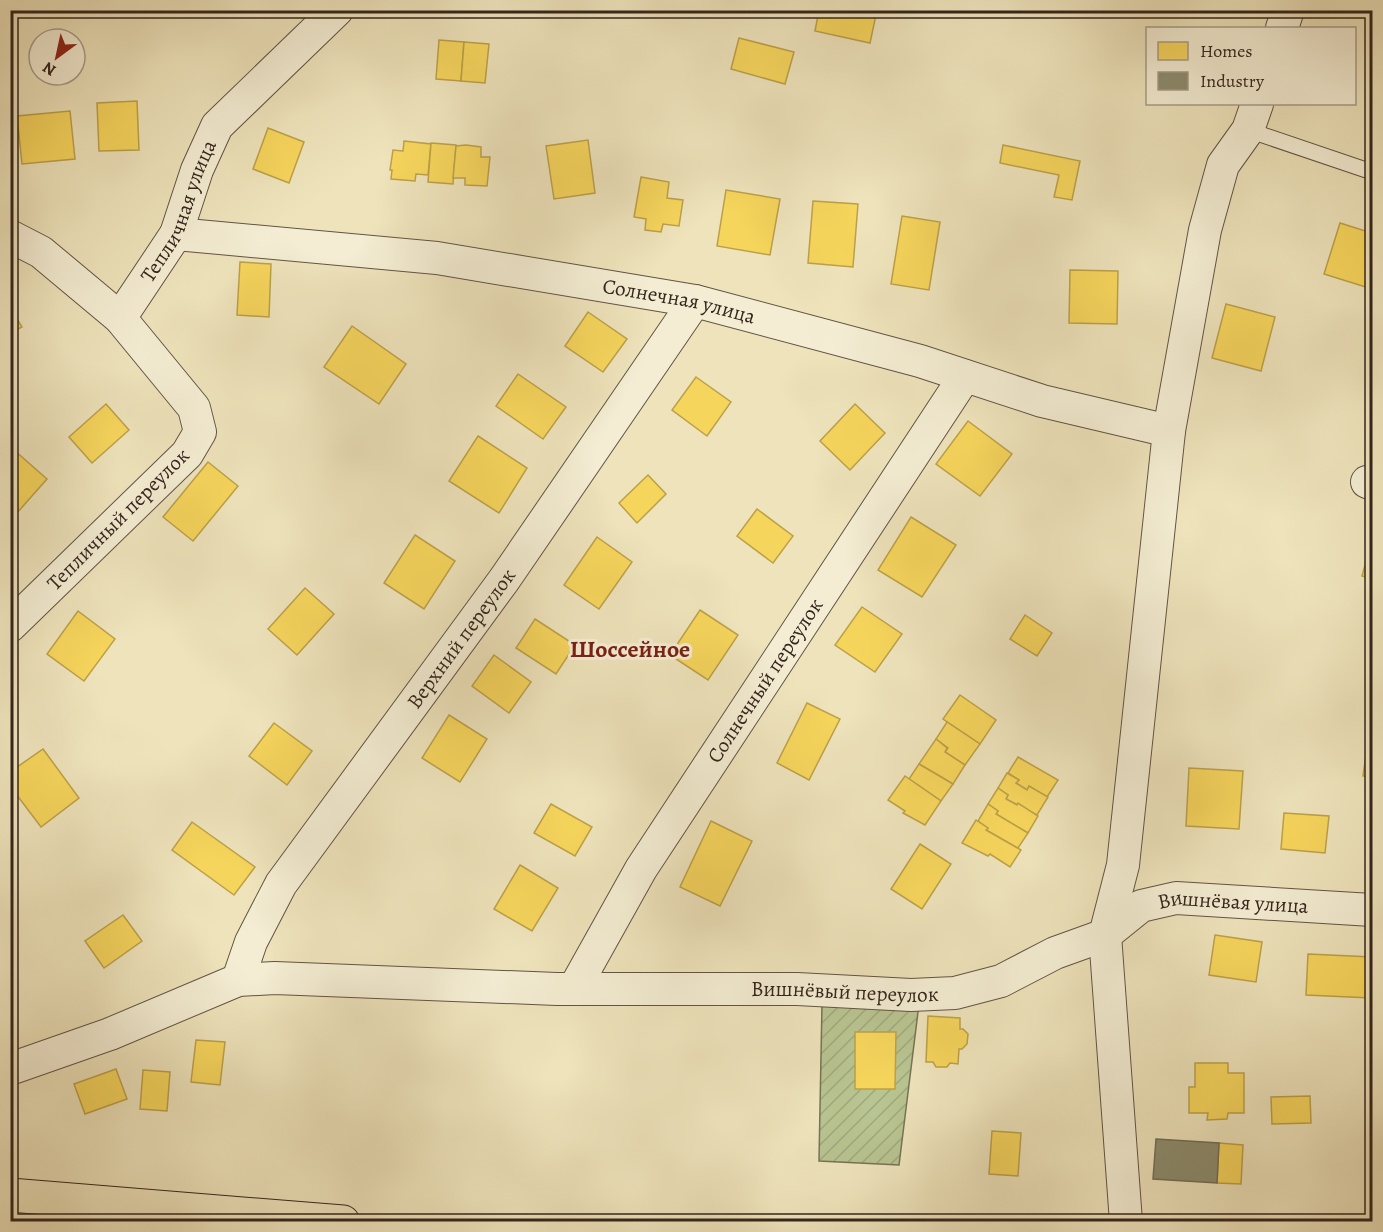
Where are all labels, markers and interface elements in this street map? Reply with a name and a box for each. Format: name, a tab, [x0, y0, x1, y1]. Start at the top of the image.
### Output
north arrow	[27, 27, 87, 87]
legend	[1146, 27, 1356, 105]
text: Homes	[1200, 39, 1252, 63]
text: N	[38, 56, 60, 81]
text: Industry	[1200, 69, 1265, 93]
street label: Тепличная улица	[134, 135, 223, 288]
street label: Солнечная улица	[601, 272, 759, 331]
street label: Тепличный переулок	[41, 442, 195, 596]
street label: Верхний переулок	[400, 563, 522, 714]
street label: Солнечный переулок	[700, 592, 829, 768]
district label: Шоссейное	[570, 633, 690, 665]
street label: Вишнёвая улица	[1155, 883, 1310, 920]
street label: Вишнёвый переулок	[751, 975, 939, 1009]

